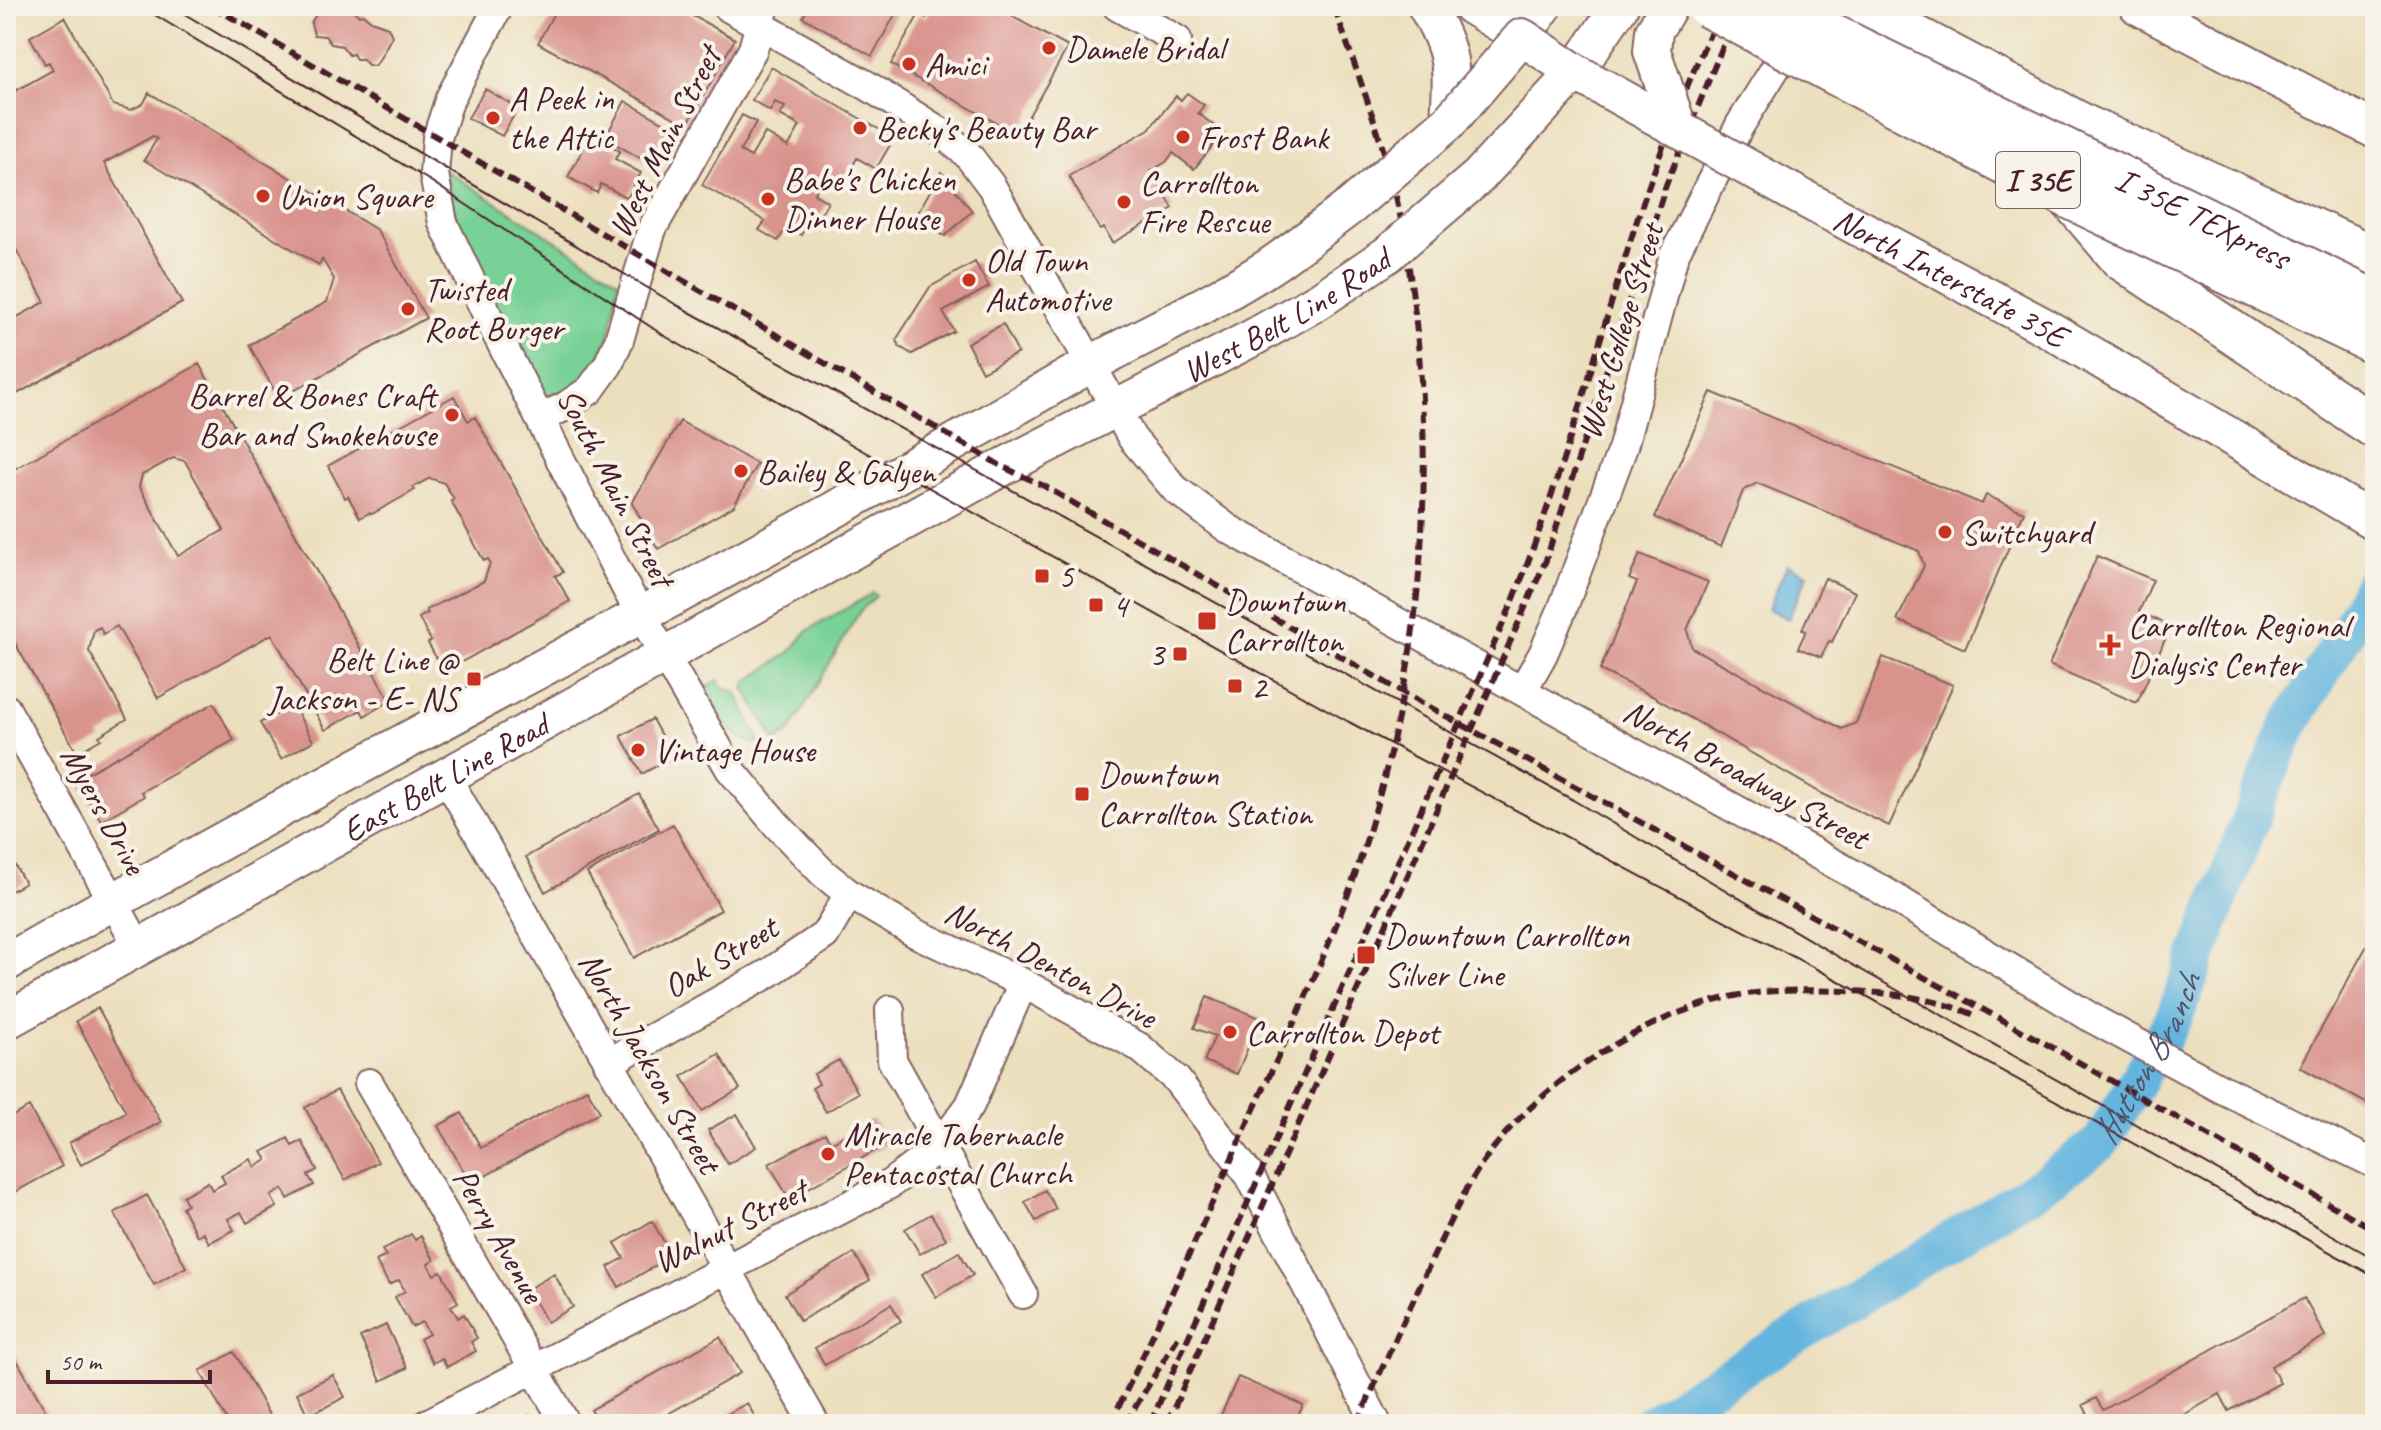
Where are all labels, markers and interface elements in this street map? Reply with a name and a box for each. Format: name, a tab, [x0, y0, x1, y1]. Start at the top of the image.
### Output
place label: Damele Bridal	[1065, 27, 1230, 70]
street label: West Main Street	[598, 36, 732, 244]
marker: Damele Bridal	[1040, 39, 1058, 57]
place label: Amici	[925, 43, 989, 86]
marker: Amici	[900, 55, 918, 73]
place label: A Peek in the Attic	[509, 77, 615, 159]
place label: Becky's Beauty Bar	[876, 107, 1099, 150]
marker: A Peek in the Attic	[484, 109, 502, 127]
place label: Frost Bank	[1199, 116, 1331, 159]
marker: Becky's Beauty Bar	[851, 119, 869, 137]
marker: Frost Bank	[1174, 128, 1192, 146]
road number: I 35E	[1996, 152, 2080, 208]
street label: I 35E TEXpress	[2109, 157, 2300, 280]
place label: Babe's Chicken Dinner House	[784, 158, 956, 240]
place label: Carrollton Fire Rescue	[1140, 161, 1271, 243]
place label: Union Square	[279, 175, 435, 218]
marker: Union Square	[254, 187, 272, 205]
marker: Babe's Chicken Dinner House	[759, 190, 777, 208]
marker: Carrollton Fire Rescue	[1115, 193, 1133, 211]
street label: North Interstate 35E	[1826, 197, 2079, 359]
street label: West College Street	[1567, 215, 1674, 444]
street label: West Belt Line Road	[1175, 235, 1402, 392]
place label: Old Town Automotive	[985, 239, 1113, 321]
place label: Twisted Root Burger	[424, 268, 567, 350]
marker: Old Town Automotive	[960, 271, 978, 289]
marker: Twisted Root Burger	[399, 300, 417, 318]
place label: Barrel & Bones Craft Bar and Smokehouse	[188, 374, 439, 456]
street label: South Main Street	[548, 381, 686, 598]
marker: Barrel & Bones Craft Bar and Smokehouse	[443, 406, 461, 424]
place label: Bailey & Galyen	[757, 450, 937, 493]
marker: Bailey & Galyen	[732, 462, 750, 480]
place label: Switchyard	[1961, 511, 2096, 554]
marker: Switchyard	[1936, 523, 1954, 541]
place label: 5	[1058, 555, 1075, 598]
marker: 5	[1033, 567, 1051, 585]
place label: Downtown Carrollton	[1225, 580, 1346, 662]
place label: 4	[1112, 584, 1131, 627]
marker: 4	[1087, 596, 1105, 614]
place label: Carrollton Regional Dialysis Center	[2128, 604, 2355, 686]
marker: Downtown Carrollton	[1196, 610, 1218, 632]
place label: 3	[1149, 633, 1167, 676]
marker: Carrollton Regional Dialysis Center	[2099, 634, 2121, 656]
place label: Belt Line @ Jackson - E- NS	[266, 638, 462, 720]
marker: 3	[1171, 645, 1189, 663]
place label: 2	[1251, 665, 1269, 708]
marker: Belt Line @ Jackson - E- NS	[465, 670, 483, 688]
marker: 2	[1226, 677, 1244, 695]
street label: North Broadway Street	[1616, 689, 1879, 861]
street label: East Belt Line Road	[334, 700, 560, 852]
place label: Vintage House	[654, 729, 817, 772]
street label: Myers Drive	[51, 738, 158, 883]
marker: Vintage House	[629, 741, 647, 759]
place label: Downtown Carrollton Station	[1098, 753, 1314, 835]
marker: Downtown Carrollton Station	[1073, 785, 1091, 803]
street label: North Denton Drive	[938, 890, 1166, 1039]
street label: Oak Street	[655, 904, 788, 1008]
place label: Downtown Carrollton Silver Line	[1384, 914, 1630, 996]
street label: North Jackson Street	[569, 944, 733, 1184]
marker: Downtown Carrollton Silver Line	[1355, 944, 1377, 966]
water label: Hutton Branch	[2082, 964, 2213, 1152]
place label: Carrollton Depot	[1246, 1011, 1443, 1054]
marker: Carrollton Depot	[1221, 1023, 1239, 1041]
place label: Miracle Tabernacle Pentacostal Church	[844, 1113, 1074, 1195]
marker: Miracle Tabernacle Pentacostal Church	[819, 1145, 837, 1163]
street label: Perry Avenue	[443, 1160, 556, 1312]
street label: Walnut Street	[646, 1167, 818, 1283]
scale bar	[48, 1334, 210, 1384]
text: 50 m	[60, 1347, 103, 1377]

